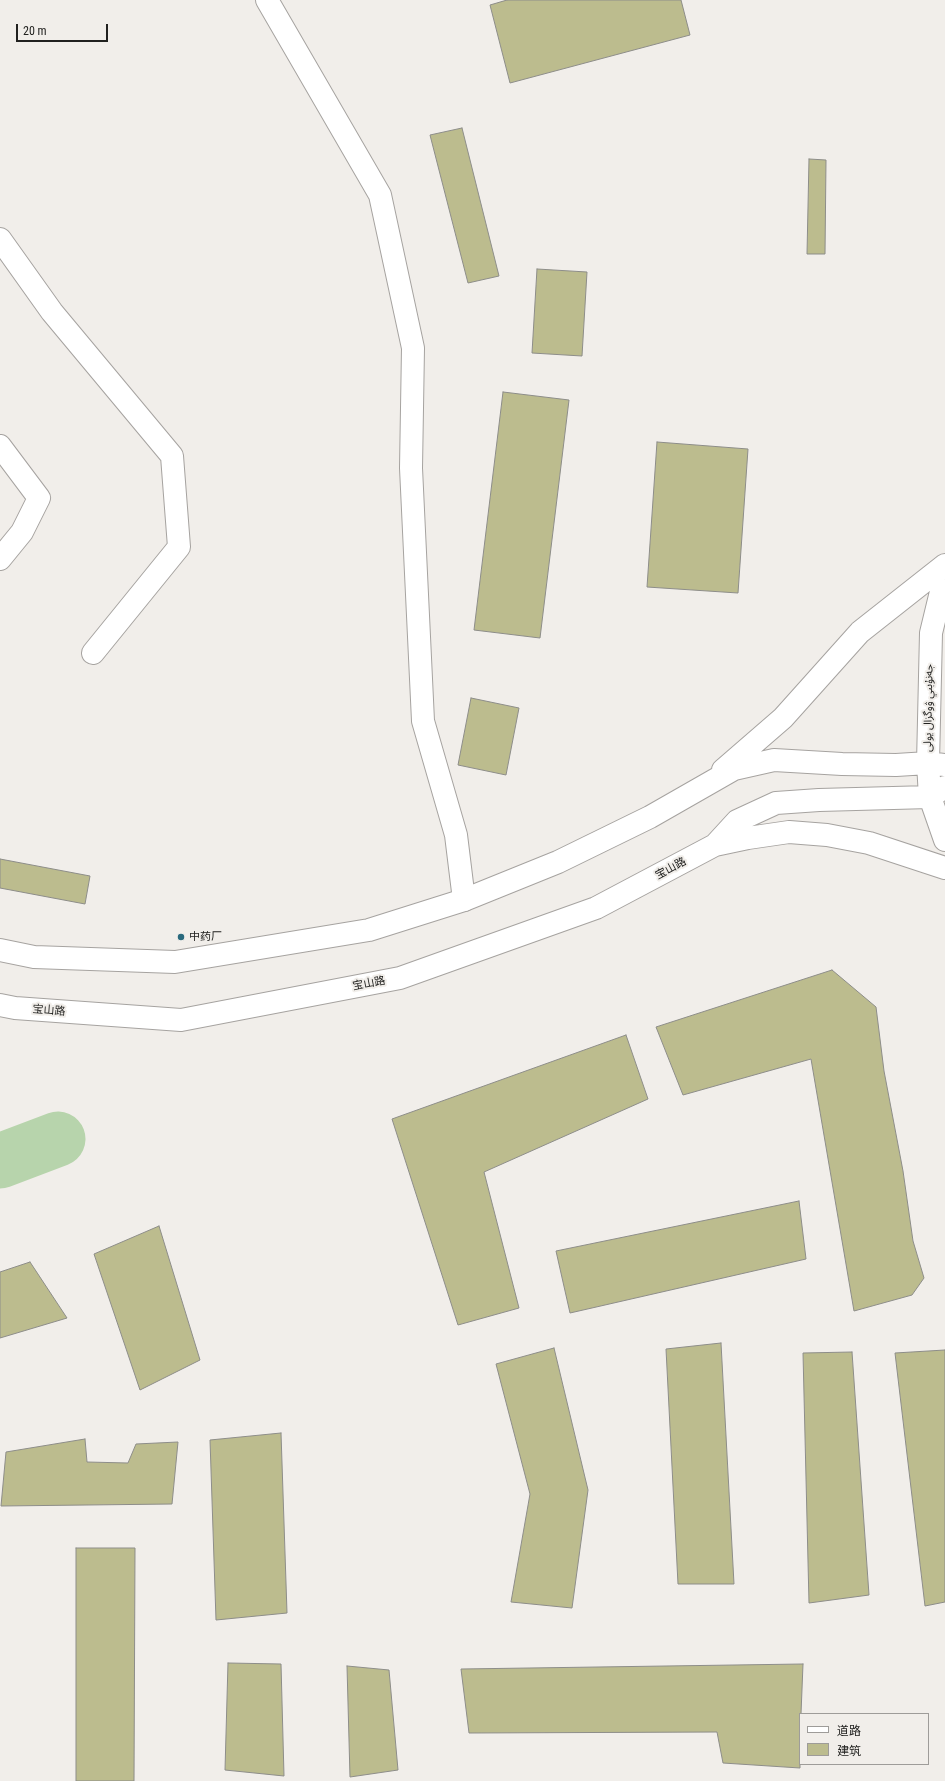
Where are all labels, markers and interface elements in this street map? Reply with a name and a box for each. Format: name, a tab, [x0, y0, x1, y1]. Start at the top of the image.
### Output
scale bar	[18, 16, 110, 42]
text: 20 m	[23, 24, 47, 38]
street label: جەنۇبىي ۋوگزال يولى	[922, 664, 936, 752]
street label: 宝山路	[653, 855, 689, 883]
place label: 中药厂	[189, 930, 222, 944]
marker: 中药厂	[176, 932, 186, 942]
street label: 宝山路	[352, 974, 386, 994]
street label: 宝山路	[32, 1003, 66, 1019]
legend	[799, 1713, 929, 1765]
text: 道路	[837, 1724, 861, 1738]
text: 建筑	[837, 1744, 861, 1758]

